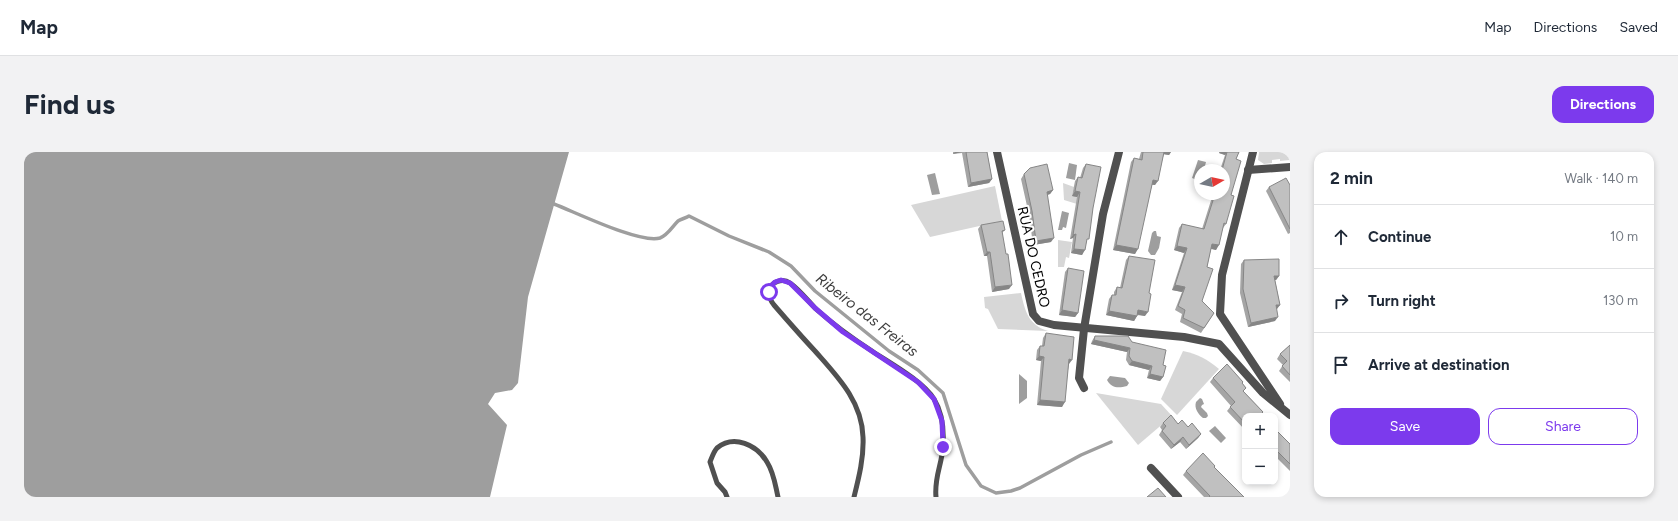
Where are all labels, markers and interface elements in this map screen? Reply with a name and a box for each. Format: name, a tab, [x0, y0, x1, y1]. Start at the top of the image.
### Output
text: Map	[20, 16, 58, 39]
text: Map	[1484, 19, 1512, 36]
text: Directions	[1534, 19, 1597, 36]
text: Saved	[1619, 19, 1658, 36]
button: Directions	[1552, 86, 1654, 123]
text: Find us	[24, 87, 115, 121]
north arrow	[1194, 164, 1230, 200]
text: 2 min	[1330, 168, 1373, 188]
text: Walk · 140 m	[1564, 171, 1638, 186]
street label: RUA DO CEDRO	[1014, 205, 1053, 309]
icon: ahead	[1330, 226, 1352, 248]
text: Continue	[1368, 228, 1431, 246]
text: 10 m	[1610, 229, 1638, 244]
water label: Ribeiro das Freiras	[812, 269, 922, 361]
route start	[760, 283, 778, 301]
icon: right	[1330, 290, 1352, 312]
text: Turn right	[1368, 292, 1436, 310]
text: 130 m	[1603, 293, 1638, 308]
icon: arrive	[1330, 354, 1352, 376]
text: Arrive at destination	[1368, 356, 1509, 374]
button: Save	[1330, 408, 1480, 445]
button: Share	[1488, 408, 1638, 445]
map controls	[1242, 413, 1278, 485]
button: +	[1242, 413, 1278, 449]
route end	[934, 438, 952, 456]
button: −	[1242, 449, 1278, 485]

